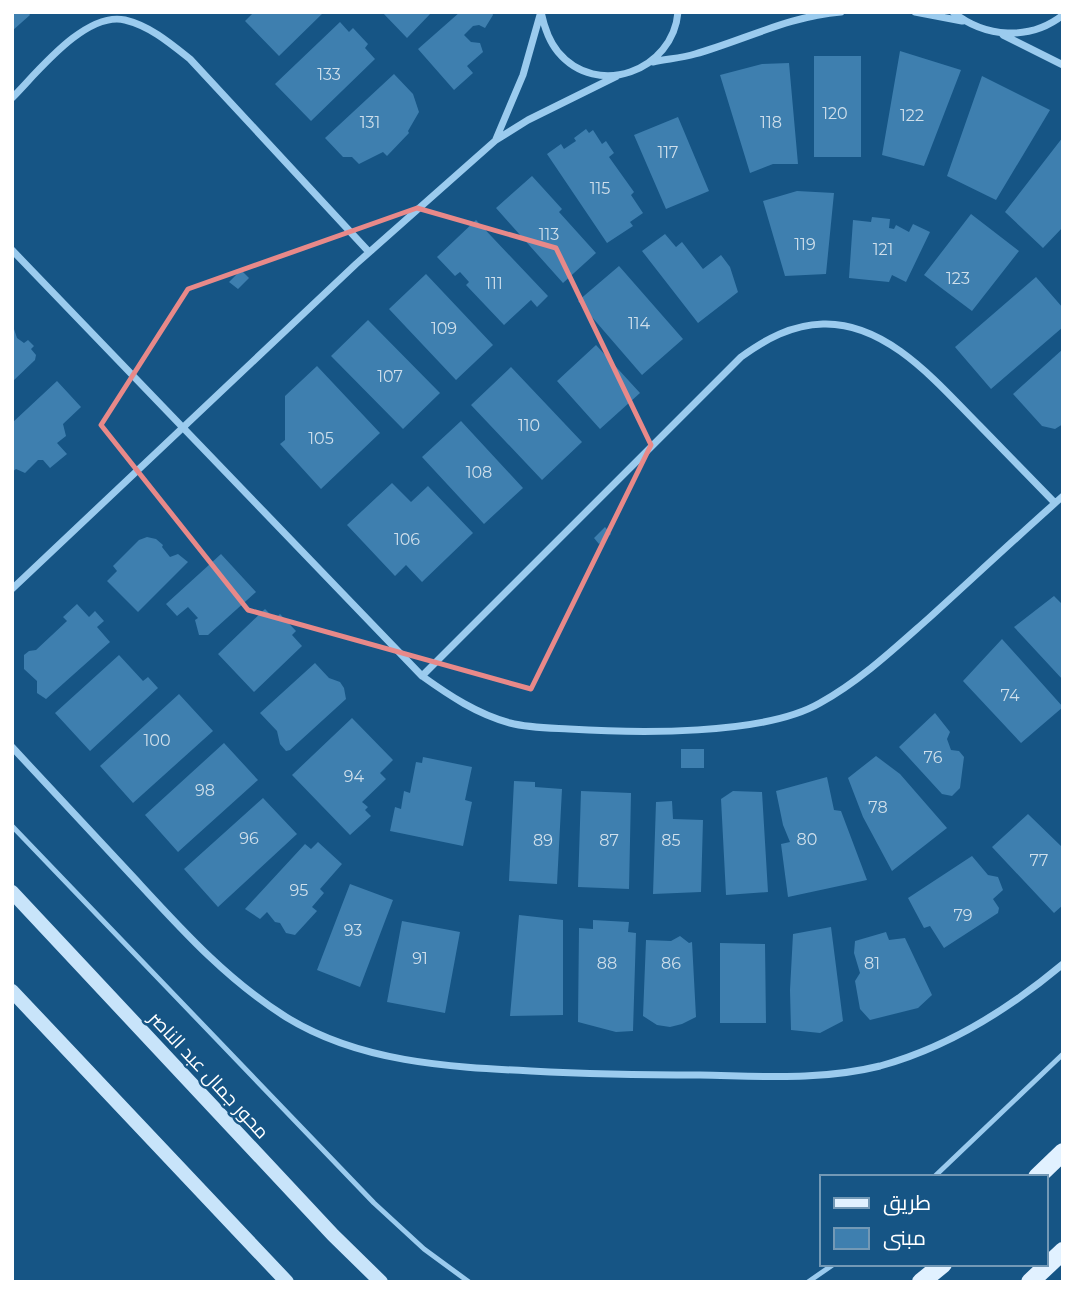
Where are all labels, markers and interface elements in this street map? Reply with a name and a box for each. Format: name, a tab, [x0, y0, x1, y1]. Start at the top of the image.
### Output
house number: 133	[317, 65, 341, 84]
house number: 120	[822, 104, 848, 123]
house number: 122	[900, 106, 924, 125]
house number: 131	[360, 113, 380, 132]
house number: 118	[760, 113, 782, 132]
house number: 117	[658, 143, 678, 162]
house number: 115	[590, 179, 610, 198]
house number: 113	[539, 225, 559, 244]
house number: 119	[794, 235, 816, 254]
house number: 121	[873, 240, 893, 259]
house number: 123	[946, 269, 970, 288]
house number: 111	[485, 274, 503, 293]
house number: 114	[628, 314, 650, 333]
house number: 109	[431, 319, 457, 338]
house number: 107	[377, 367, 403, 386]
house number: 110	[518, 416, 540, 435]
house number: 105	[308, 429, 334, 448]
house number: 108	[466, 463, 492, 482]
house number: 106	[394, 530, 420, 549]
house number: 74	[1001, 686, 1020, 705]
house number: 100	[144, 731, 170, 750]
house number: 76	[924, 748, 943, 767]
house number: 94	[344, 767, 365, 786]
house number: 98	[195, 781, 215, 800]
house number: 78	[868, 798, 888, 817]
house number: 96	[239, 829, 259, 848]
house number: 80	[797, 830, 817, 849]
house number: 89	[533, 831, 553, 850]
house number: 87	[599, 831, 619, 850]
house number: 85	[661, 831, 681, 850]
house number: 77	[1030, 851, 1048, 870]
house number: 95	[290, 881, 308, 900]
house number: 79	[953, 906, 973, 925]
house number: 93	[344, 921, 362, 940]
house number: 91	[412, 949, 428, 968]
house number: 88	[597, 954, 617, 973]
house number: 86	[661, 954, 681, 973]
house number: 81	[864, 954, 880, 973]
street label: محور جمال عبد الناصر	[144, 1006, 274, 1143]
legend	[820, 1175, 1047, 1266]
text: طريق	[883, 1190, 931, 1216]
text: مبنى	[883, 1225, 926, 1251]

